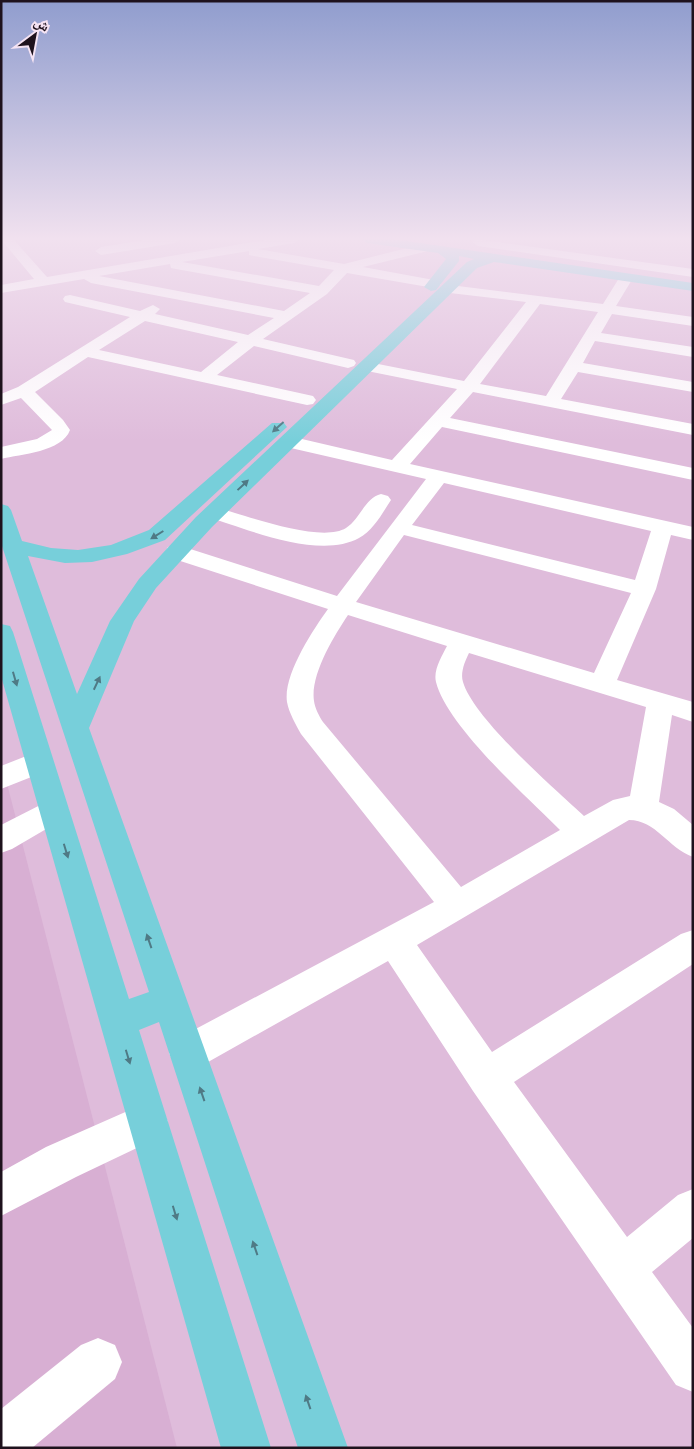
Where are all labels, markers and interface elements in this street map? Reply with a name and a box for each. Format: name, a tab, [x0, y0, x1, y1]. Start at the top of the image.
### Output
north arrow	[10, 10, 60, 60]
text: ش	[31, 12, 53, 36]
one-way arrow	[272, 421, 284, 433]
one-way arrow	[237, 479, 249, 491]
one-way arrow	[150, 530, 163, 539]
one-way arrow	[11, 672, 19, 687]
one-way arrow	[93, 676, 101, 690]
one-way arrow	[63, 844, 71, 859]
one-way arrow	[145, 933, 152, 948]
one-way arrow	[125, 1050, 133, 1065]
one-way arrow	[198, 1087, 205, 1102]
one-way arrow	[172, 1205, 180, 1220]
one-way arrow	[251, 1240, 259, 1255]
one-way arrow	[304, 1394, 311, 1409]

